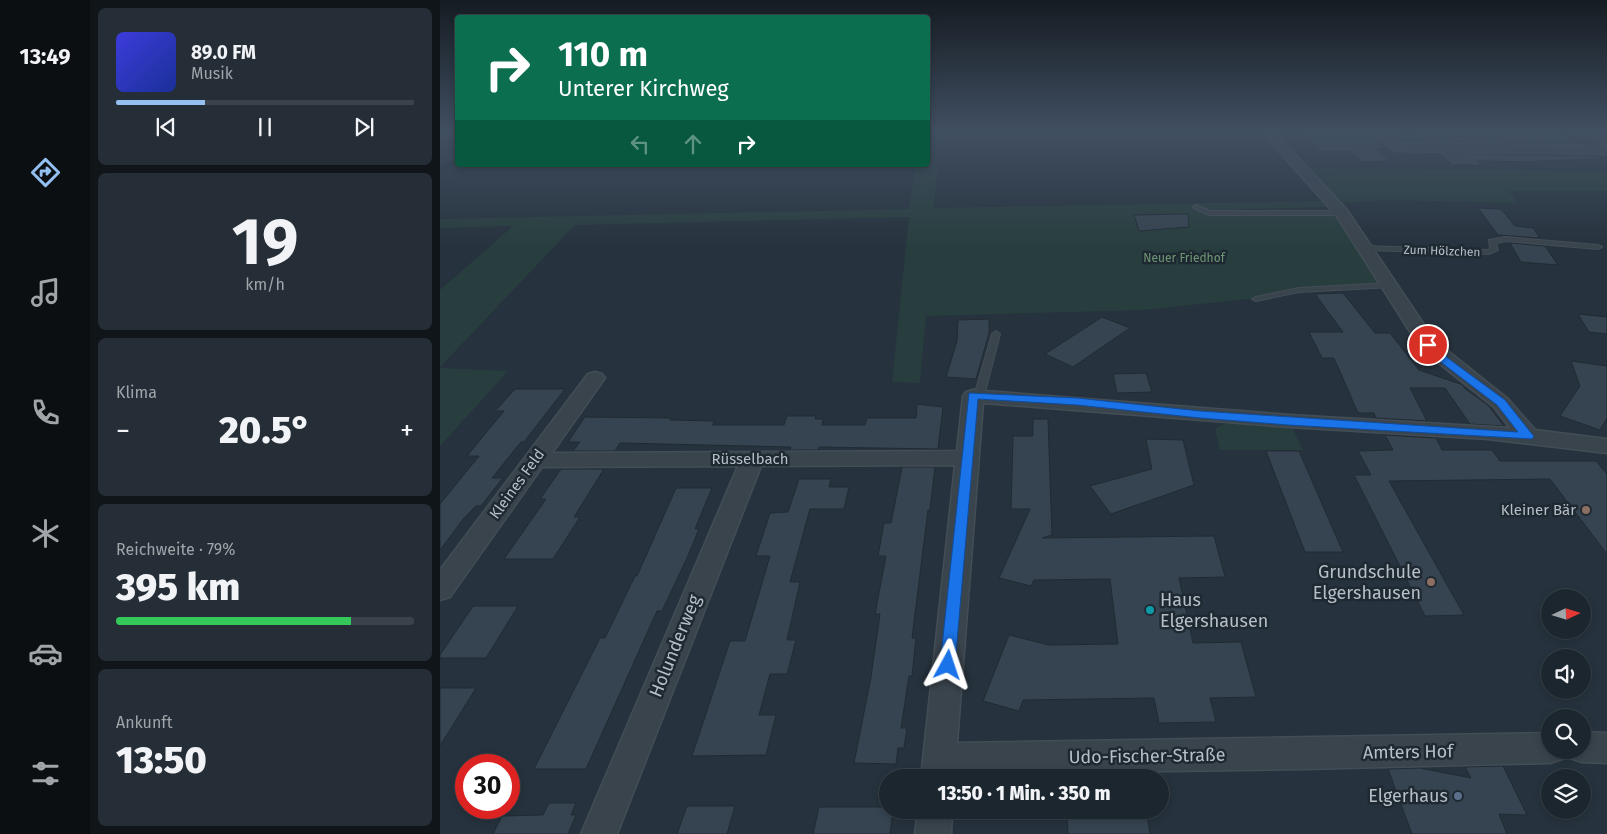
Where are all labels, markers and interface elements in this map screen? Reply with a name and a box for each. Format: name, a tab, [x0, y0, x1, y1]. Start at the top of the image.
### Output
text: 110 m	[558, 33, 648, 75]
icon: right	[475, 35, 540, 100]
text: 89.0 FM	[191, 41, 256, 64]
text: 13:49	[19, 43, 71, 70]
text: Musik	[191, 64, 233, 83]
text: Unterer Kirchweg	[558, 75, 729, 102]
icon: previous	[152, 113, 180, 141]
icon: pause	[251, 113, 279, 141]
icon: next	[350, 113, 378, 141]
icon: left	[626, 130, 654, 158]
icon: ahead	[679, 130, 707, 158]
icon: right	[732, 130, 760, 158]
icon: directions	[28, 155, 63, 190]
text: 19	[232, 203, 298, 281]
street label: Zum Hölzchen	[1403, 243, 1481, 259]
park label: Neuer Friedhof	[1143, 251, 1226, 265]
icon: music	[28, 275, 63, 310]
text: km/h	[245, 275, 285, 294]
pin	[1407, 324, 1449, 366]
icon: arrive	[1414, 331, 1442, 359]
text: Klima	[116, 383, 157, 402]
icon: phone	[28, 395, 63, 430]
text: 20.5°	[219, 407, 311, 453]
text: −	[116, 414, 130, 447]
text: +	[400, 414, 414, 447]
street label: Kleines Feld	[486, 446, 548, 522]
street label: Rüsselbach	[711, 450, 789, 468]
place label: Kleiner Bär	[1501, 501, 1576, 519]
marker: Kleiner Bär	[1580, 504, 1592, 516]
icon: climate	[28, 516, 63, 551]
text: Reichweite · 79%	[116, 540, 235, 559]
place label: Grundschule Elgershausen	[1313, 561, 1421, 604]
text: 395 km	[116, 564, 240, 610]
marker: Grundschule Elgershausen	[1425, 576, 1437, 588]
place label: Haus Elgershausen	[1160, 589, 1268, 632]
north arrow	[1541, 589, 1591, 639]
map controls	[1541, 589, 1591, 819]
street label: Holunderweg	[644, 591, 706, 700]
marker: Haus Elgershausen	[1144, 604, 1156, 616]
icon: car	[28, 636, 63, 671]
position arrow	[921, 638, 973, 690]
button: sound	[1541, 649, 1591, 699]
button: search	[1541, 709, 1591, 759]
text: Ankunft	[116, 713, 172, 732]
text: 13:50	[116, 737, 207, 783]
street label: Amters Hof	[1363, 740, 1455, 764]
street label: Udo-Fischer-Straße	[1068, 744, 1226, 768]
speed limit sign: 30	[455, 754, 520, 819]
icon: filters	[28, 756, 63, 791]
button: layers	[1541, 769, 1591, 819]
text: 13:50 · 1 Min. · 350 m	[938, 782, 1110, 805]
place label: Elgerhaus	[1368, 785, 1448, 807]
marker: Elgerhaus	[1452, 790, 1464, 802]

